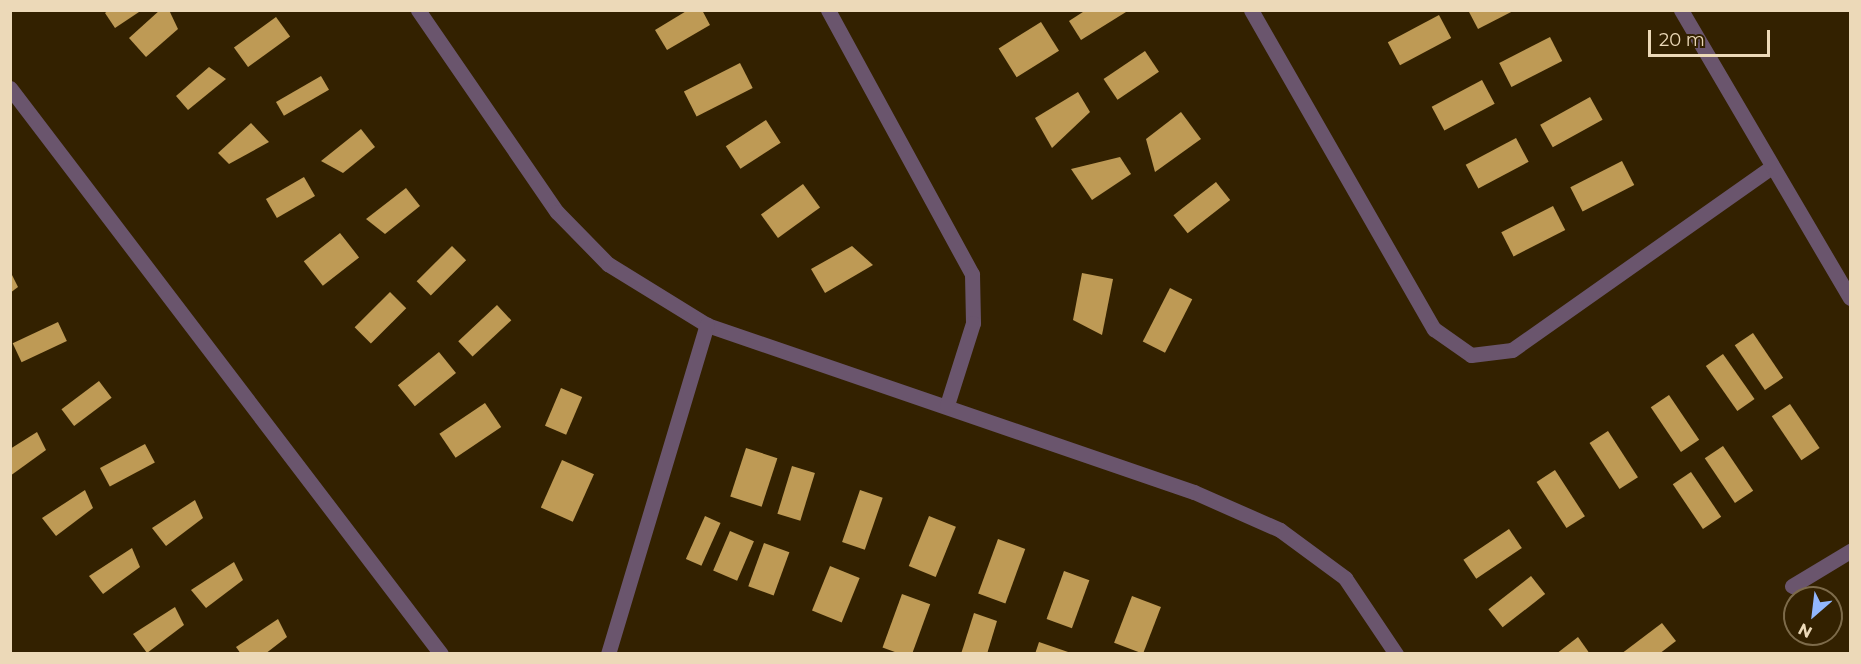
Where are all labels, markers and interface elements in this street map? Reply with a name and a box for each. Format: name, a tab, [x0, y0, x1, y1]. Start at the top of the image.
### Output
scale bar	[1651, 18, 1772, 56]
text: 20 m	[1659, 29, 1705, 51]
north arrow	[1783, 586, 1843, 646]
text: N	[1795, 619, 1815, 642]

